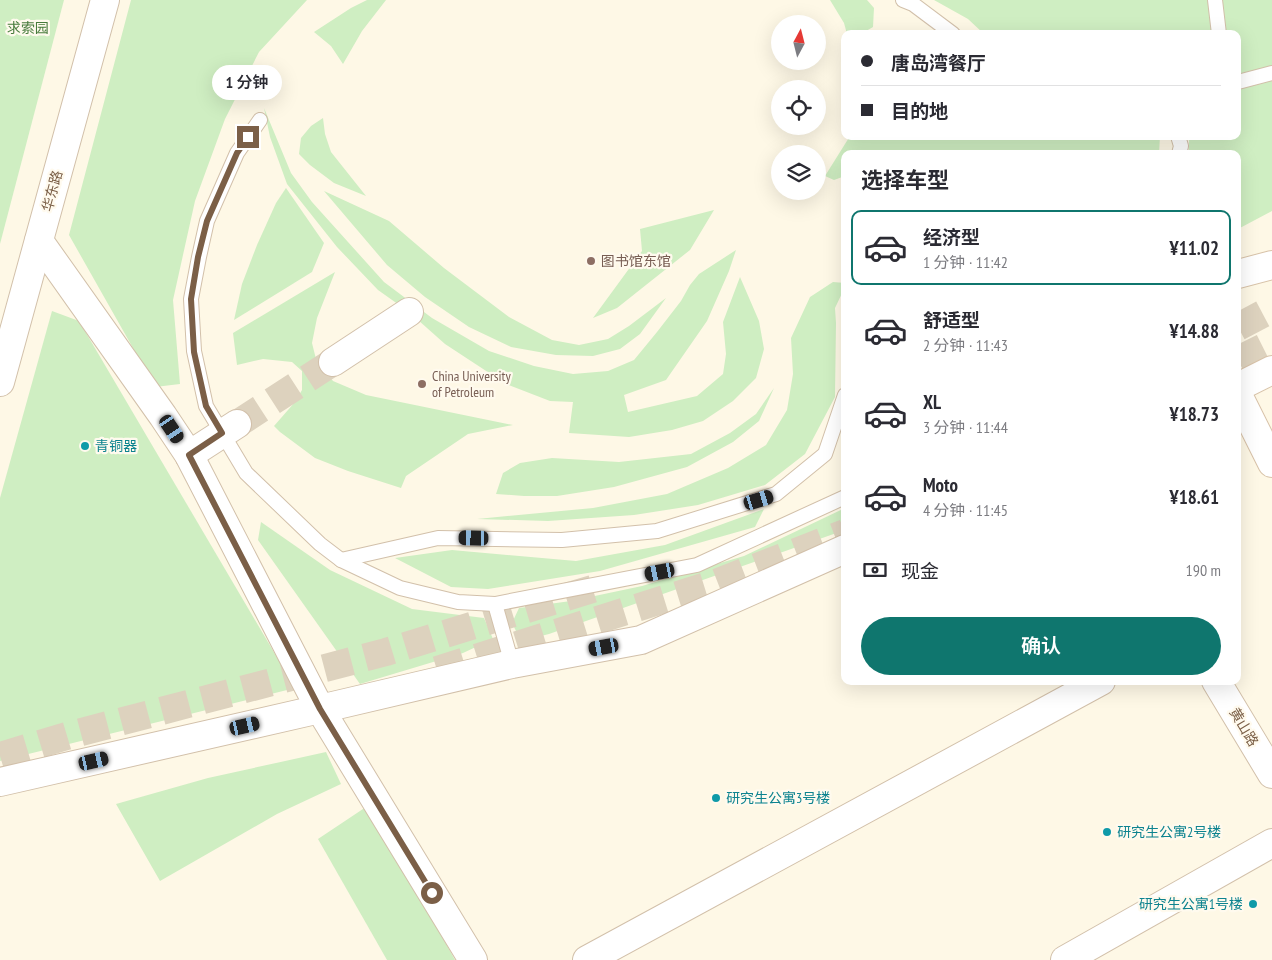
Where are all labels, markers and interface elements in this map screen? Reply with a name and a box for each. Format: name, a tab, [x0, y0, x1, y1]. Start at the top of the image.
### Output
north arrow	[771, 15, 826, 70]
map controls	[771, 15, 826, 200]
park label: 求索园	[7, 19, 49, 37]
text: 唐岛湾餐厅	[891, 51, 986, 75]
callout: 1 分钟	[213, 64, 283, 100]
text: 1 分钟	[226, 72, 268, 92]
button: locate	[771, 80, 826, 135]
text: 目的地	[891, 99, 948, 123]
route end	[237, 126, 259, 148]
button: layers	[771, 145, 826, 200]
text: 选择车型	[861, 166, 949, 194]
street label: 华东路	[38, 168, 66, 214]
icon: car	[863, 225, 908, 270]
text: 经济型	[923, 225, 980, 249]
text: ¥11.02	[1170, 236, 1219, 260]
place label: 图书馆东馆	[601, 252, 671, 270]
text: 1 分钟 · 11:42	[923, 252, 1008, 272]
marker: 图书馆东馆	[585, 255, 597, 267]
icon: car	[863, 308, 908, 353]
text: 舒适型	[923, 308, 980, 332]
text: ¥14.88	[1170, 319, 1219, 343]
text: 2 分钟 · 11:43	[923, 335, 1008, 355]
place label: China University of Petroleum	[432, 367, 511, 401]
marker: China University of Petroleum	[416, 378, 428, 390]
text: XL	[923, 390, 941, 414]
icon: car	[863, 391, 908, 436]
text: ¥18.73	[1170, 402, 1219, 426]
car	[157, 412, 186, 446]
text: 3 分钟 · 11:44	[923, 417, 1008, 437]
place label: 青铜器	[95, 437, 137, 455]
marker: 青铜器	[79, 440, 91, 452]
text: Moto	[923, 473, 958, 497]
icon: car	[863, 474, 908, 519]
text: ¥18.61	[1170, 485, 1219, 509]
car	[742, 488, 775, 512]
text: 4 分钟 · 11:45	[923, 500, 1008, 520]
car	[458, 530, 489, 546]
icon: cash	[861, 556, 889, 584]
text: 现金	[901, 559, 939, 583]
text: 190 m	[1186, 560, 1221, 580]
car	[643, 562, 676, 582]
button: 确认	[861, 617, 1221, 675]
car	[587, 637, 620, 657]
street label: 黄山路	[1225, 704, 1263, 750]
car	[228, 715, 261, 737]
car	[77, 750, 110, 772]
place label: 研究生公寓3号楼	[726, 789, 830, 807]
marker: 研究生公寓3号楼	[710, 792, 722, 804]
place label: 研究生公寓2号楼	[1117, 823, 1221, 841]
marker: 研究生公寓2号楼	[1101, 826, 1113, 838]
route start	[421, 882, 443, 904]
place label: 研究生公寓1号楼	[1139, 895, 1243, 913]
marker: 研究生公寓1号楼	[1247, 898, 1259, 910]

